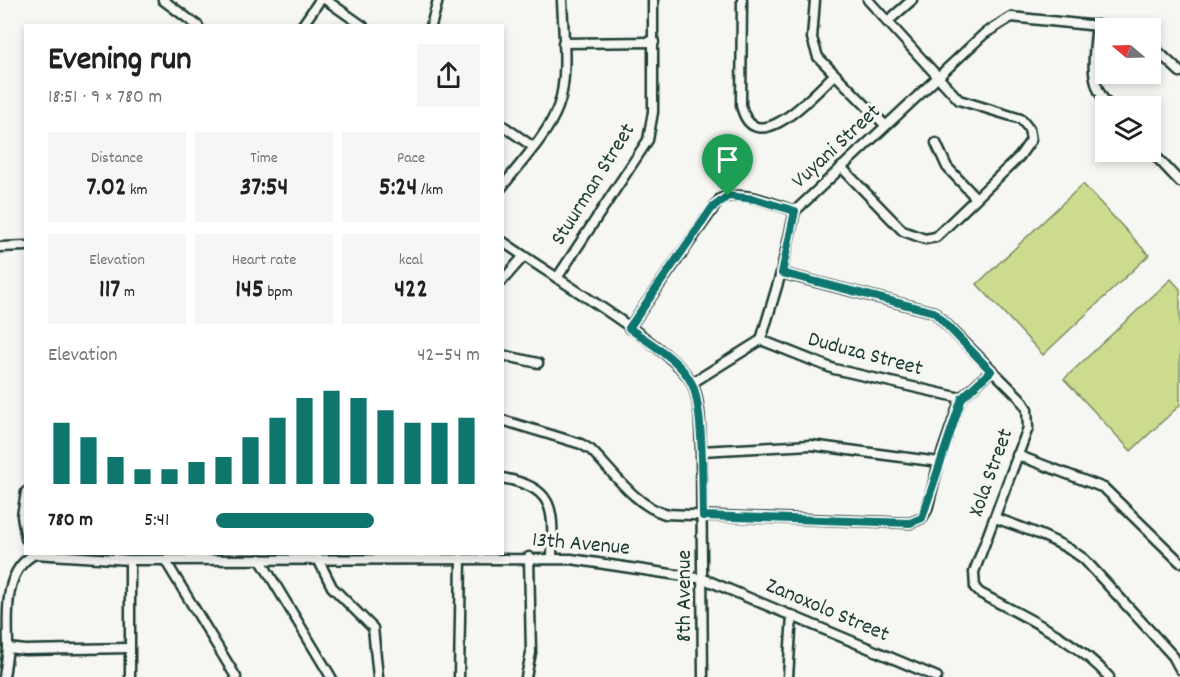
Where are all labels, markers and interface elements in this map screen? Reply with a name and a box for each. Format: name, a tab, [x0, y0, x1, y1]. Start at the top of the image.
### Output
north arrow	[1095, 18, 1161, 84]
map controls	[1095, 18, 1161, 162]
text: Evening run	[48, 38, 192, 85]
button: share	[417, 44, 480, 107]
text: 18:51 · 9 × 780 m	[48, 84, 162, 112]
button: layers	[1095, 96, 1161, 162]
street label: Vuyani Street	[785, 97, 889, 197]
street label: Stuurman Street	[544, 118, 644, 252]
pin	[702, 134, 753, 196]
icon: arrive	[711, 143, 744, 176]
text: Distance	[91, 147, 143, 170]
text: Time	[250, 147, 278, 170]
text: Pace	[397, 147, 425, 170]
text: 7.02	[86, 170, 126, 207]
text: 37:54	[240, 170, 288, 207]
text: 5:24	[379, 170, 417, 207]
text: km	[126, 179, 148, 202]
text: /km	[417, 179, 443, 202]
text: Elevation	[89, 249, 145, 272]
text: Heart rate	[232, 249, 296, 272]
text: kcal	[399, 249, 423, 272]
text: 117	[99, 272, 120, 309]
text: 145	[235, 272, 264, 309]
text: 422	[394, 272, 428, 309]
text: m	[120, 281, 135, 304]
text: bpm	[264, 281, 293, 304]
street label: Duduza Street	[804, 325, 926, 385]
text: Elevation	[48, 342, 118, 370]
text: 42–54 m	[417, 342, 480, 370]
street label: Xola Street	[962, 425, 1022, 521]
text: 780 m	[48, 507, 93, 535]
text: 5:41	[144, 507, 169, 535]
street label: 13th Avenue	[531, 525, 631, 565]
street label: 8th Avenue	[670, 550, 701, 642]
street label: Zanoxolo Street	[760, 571, 894, 651]

